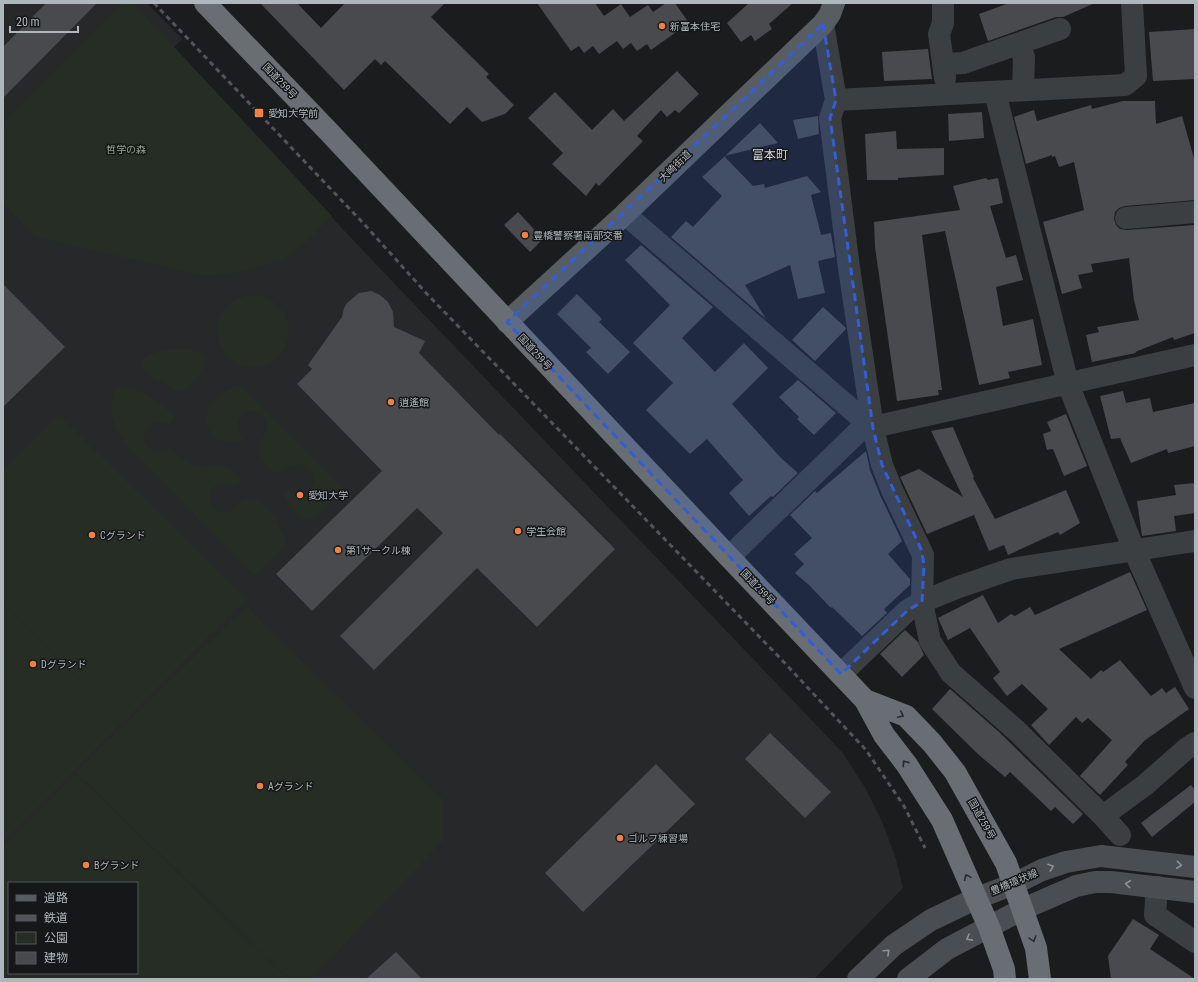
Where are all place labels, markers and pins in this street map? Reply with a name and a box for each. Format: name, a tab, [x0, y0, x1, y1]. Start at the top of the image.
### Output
marker: 新富本住宅	[657, 21, 667, 31]
place label: 新富本住宅	[670, 21, 720, 32]
marker: 愛知大学前	[253, 107, 265, 119]
place label: 愛知大学前	[268, 108, 318, 119]
marker: 豊橋警察署南部交番	[520, 230, 530, 240]
place label: 豊橋警察署南部交番	[533, 230, 623, 241]
marker: 逍遙館	[386, 397, 396, 407]
place label: 逍遙館	[399, 397, 429, 408]
marker: 愛知大学	[295, 490, 305, 500]
place label: 愛知大学	[308, 490, 348, 501]
marker: 学生会館	[513, 526, 523, 536]
place label: 学生会館	[526, 526, 566, 537]
marker: Cグランド	[87, 530, 97, 540]
place label: Cグランド	[100, 530, 146, 541]
marker: 第1サークル棟	[333, 545, 343, 555]
place label: 第1サークル棟	[346, 545, 411, 556]
marker: Dグランド	[28, 659, 38, 669]
place label: Dグランド	[41, 659, 87, 670]
marker: Aグランド	[255, 781, 265, 791]
place label: Aグランド	[268, 781, 314, 792]
marker: ゴルフ練習場	[615, 833, 625, 843]
place label: ゴルフ練習場	[628, 833, 688, 844]
marker: Bグランド	[81, 860, 91, 870]
place label: Bグランド	[94, 860, 139, 871]

